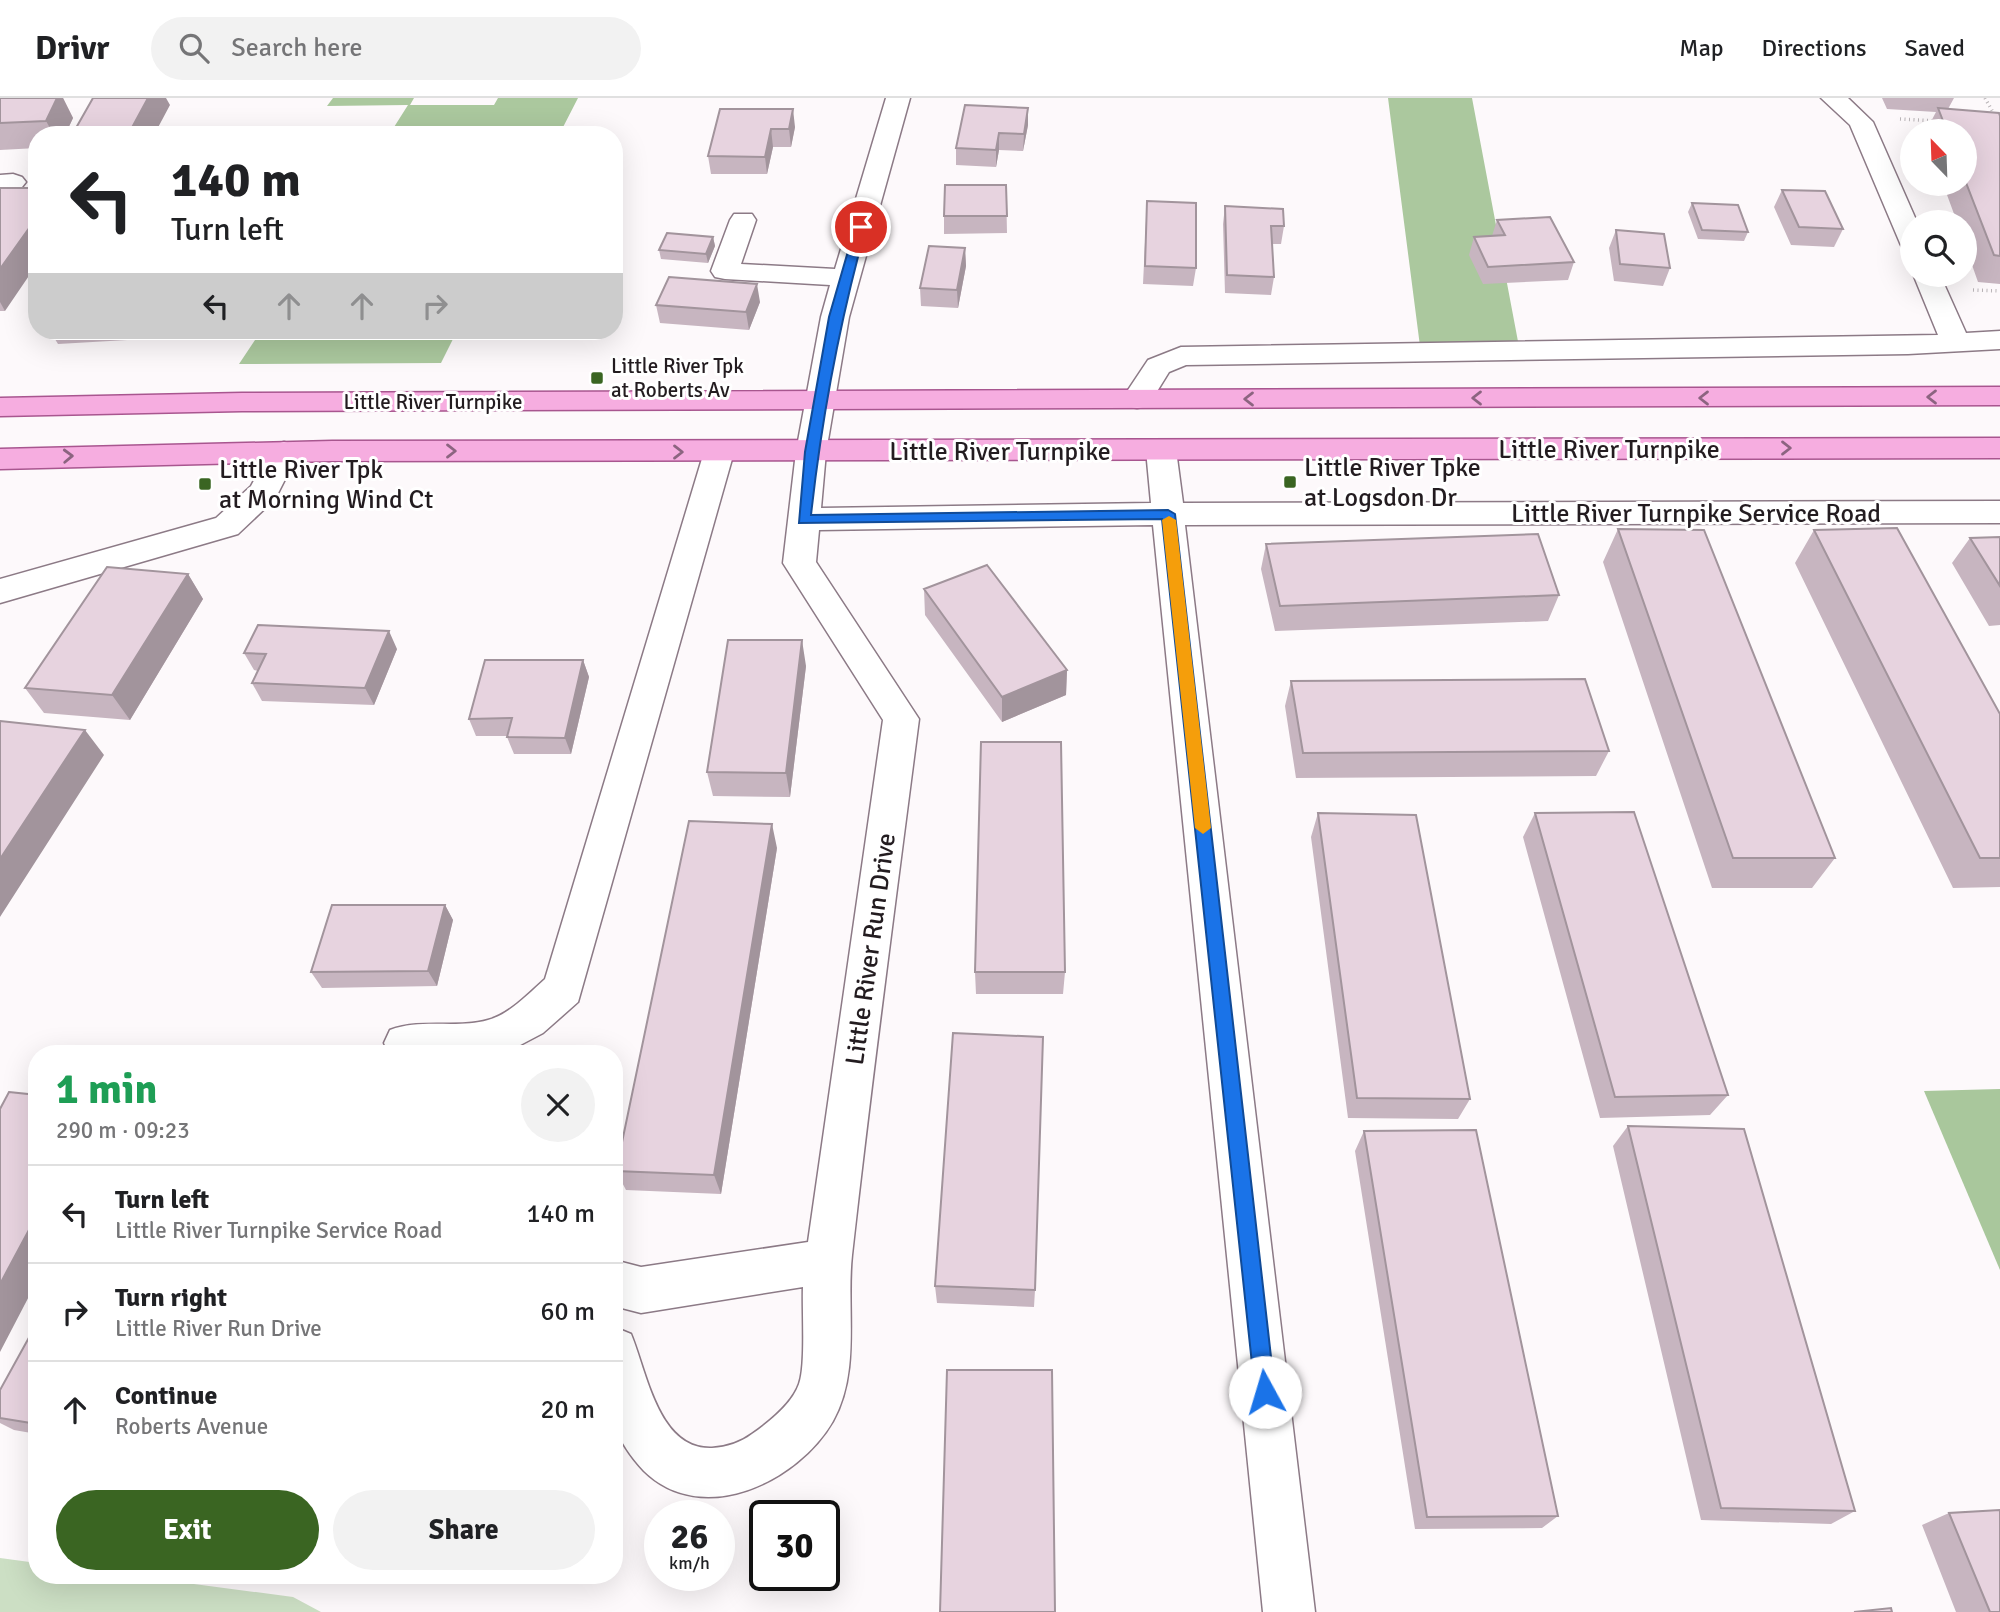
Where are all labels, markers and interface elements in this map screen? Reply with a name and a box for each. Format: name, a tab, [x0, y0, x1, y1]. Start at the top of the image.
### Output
search box	[151, 17, 641, 80]
text: Drivr	[35, 28, 109, 69]
icon: search	[175, 29, 213, 67]
text: Search here	[231, 32, 362, 64]
text: Map	[1679, 33, 1724, 63]
text: Directions	[1762, 33, 1867, 63]
text: Saved	[1905, 33, 1965, 63]
north arrow	[1900, 119, 1978, 196]
map controls	[1900, 119, 1977, 287]
text: 140 m	[171, 150, 301, 210]
icon: left	[56, 154, 147, 245]
pin	[831, 197, 891, 257]
icon: arrive	[842, 208, 880, 246]
text: Turn left	[171, 210, 284, 249]
button: search	[1900, 210, 1977, 287]
icon: left	[197, 287, 235, 325]
icon: ahead	[270, 287, 308, 325]
icon: ahead	[343, 287, 381, 325]
icon: right	[416, 287, 454, 325]
place label: Little River Tpk at Roberts Av	[611, 353, 744, 403]
marker: Little River Tpk at Roberts Av	[589, 370, 605, 386]
street label: Little River Turnpike	[344, 389, 522, 415]
one-way arrow	[1926, 389, 1937, 405]
one-way arrow	[1471, 390, 1482, 406]
one-way arrow	[1699, 390, 1709, 406]
one-way arrow	[1244, 391, 1254, 407]
street label: Little River Turnpike	[1498, 434, 1720, 466]
street label: Little River Turnpike	[889, 436, 1111, 468]
one-way arrow	[1781, 440, 1791, 456]
one-way arrow	[446, 443, 456, 459]
one-way arrow	[673, 444, 684, 460]
one-way arrow	[63, 449, 74, 464]
place label: Little River Tpke at Logsdon Dr	[1304, 452, 1481, 514]
place label: Little River Tpk at Morning Wind Ct	[219, 454, 433, 516]
marker: Little River Tpke at Logsdon Dr	[1282, 474, 1298, 490]
marker: Little River Tpk at Morning Wind Ct	[197, 476, 213, 492]
street label: Little River Turnpike Service Road	[1511, 498, 1881, 530]
street label: Little River Run Drive	[839, 831, 903, 1067]
text: 1 min	[56, 1064, 157, 1115]
button: close	[521, 1068, 595, 1142]
text: 290 m · 09:23	[56, 1116, 190, 1145]
text: Turn left	[115, 1184, 209, 1216]
icon: left	[56, 1195, 94, 1233]
text: 140 m	[526, 1198, 595, 1230]
text: Little River Turnpike Service Road	[115, 1216, 442, 1245]
text: Turn right	[115, 1282, 227, 1314]
icon: right	[56, 1293, 94, 1331]
text: 60 m	[540, 1296, 595, 1328]
text: Little River Run Drive	[115, 1314, 322, 1343]
position arrow	[1228, 1355, 1302, 1429]
text: Continue	[115, 1380, 217, 1412]
icon: ahead	[56, 1391, 94, 1429]
text: 20 m	[540, 1394, 595, 1426]
text: Roberts Avenue	[115, 1412, 268, 1441]
button: Exit	[56, 1490, 319, 1570]
button: Share	[333, 1490, 595, 1570]
speed limit sign: 30	[749, 1500, 840, 1591]
text: 26	[671, 1515, 708, 1558]
text: km/h	[669, 1552, 710, 1574]

